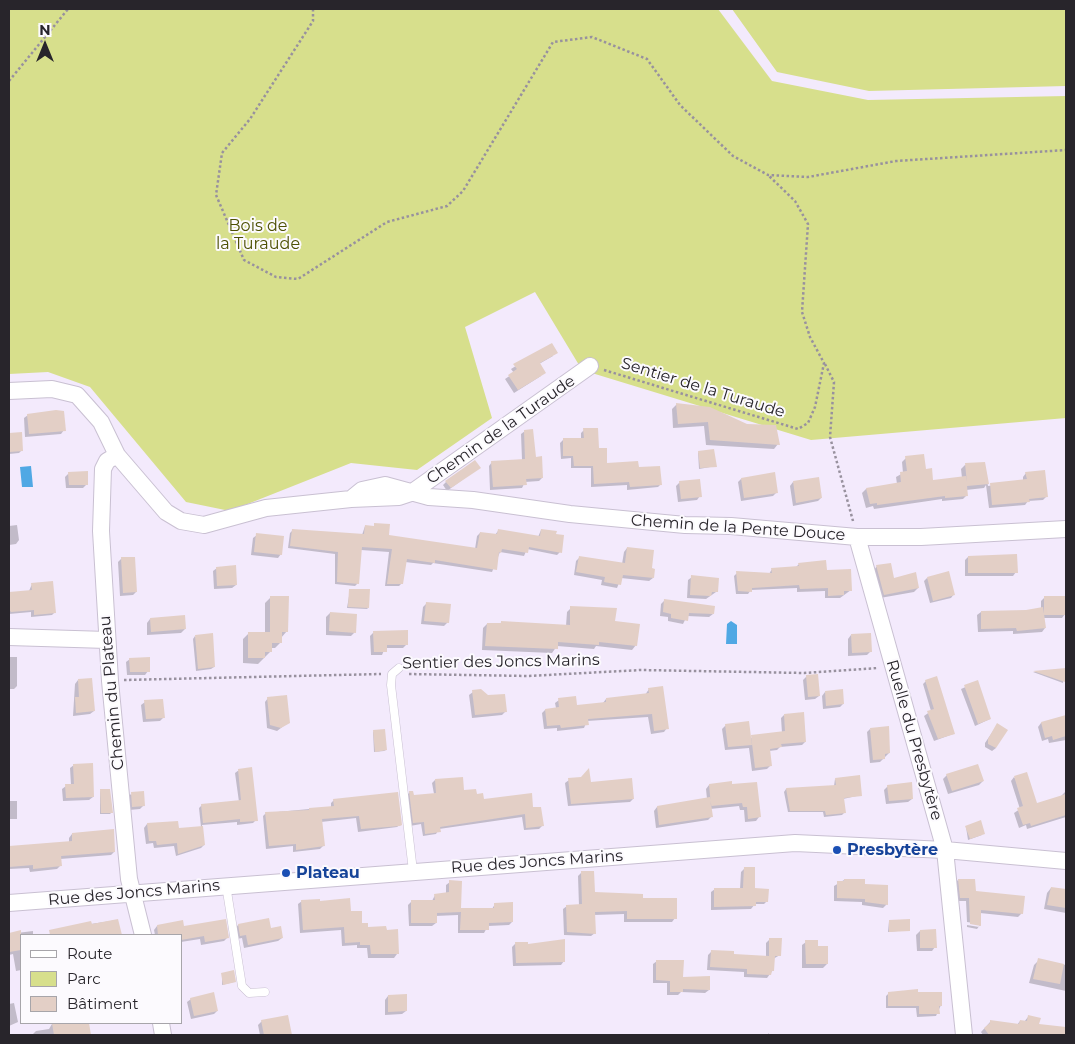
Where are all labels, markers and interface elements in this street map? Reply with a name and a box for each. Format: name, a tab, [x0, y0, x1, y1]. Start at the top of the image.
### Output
north arrow	[20, 20, 70, 70]
text: N	[39, 21, 51, 39]
park label: Bois de la Turaude	[216, 216, 300, 254]
street label: Sentier de la Turaude	[619, 354, 787, 422]
street label: Chemin de la Turaude	[423, 371, 579, 489]
street label: Chemin de la Pente Douce	[630, 511, 846, 545]
street label: Chemin du Plateau	[96, 615, 128, 771]
street label: Sentier des Joncs Marins	[402, 651, 600, 673]
street label: Ruelle du Presbytère	[882, 657, 946, 823]
place label: Presbytère	[847, 840, 938, 860]
marker: Presbytère	[831, 844, 843, 856]
street label: Rue des Joncs Marins	[450, 846, 624, 878]
place label: Plateau	[296, 863, 360, 883]
marker: Plateau	[280, 867, 292, 879]
street label: Rue des Joncs Marins	[47, 876, 221, 910]
legend	[20, 934, 182, 1024]
text: Route	[67, 944, 112, 963]
text: Parc	[67, 969, 101, 988]
text: Bâtiment	[67, 994, 139, 1013]

